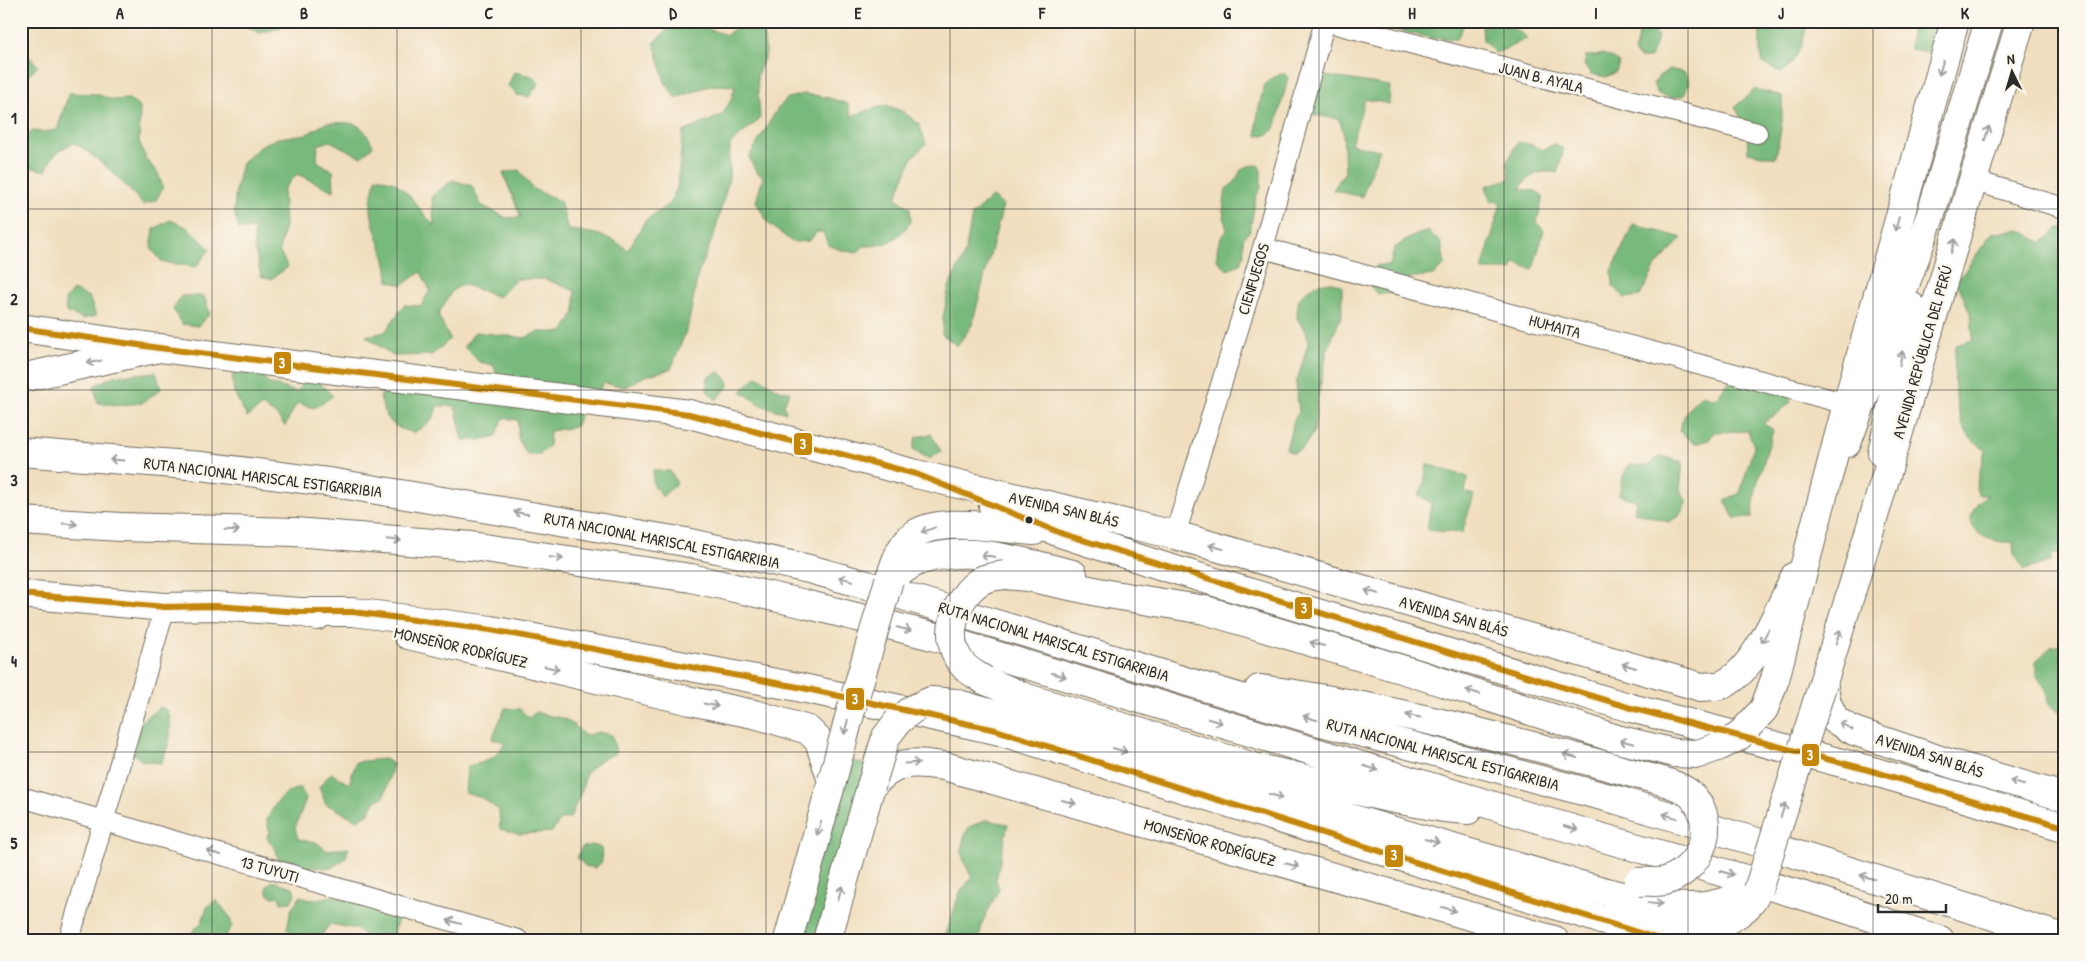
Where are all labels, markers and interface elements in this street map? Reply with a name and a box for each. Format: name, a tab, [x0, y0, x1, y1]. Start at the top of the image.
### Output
text: A	[116, 2, 124, 24]
text: B	[300, 2, 308, 24]
text: C	[485, 2, 494, 24]
text: D	[669, 2, 677, 24]
text: E	[854, 2, 862, 24]
text: F	[1038, 2, 1046, 24]
text: G	[1223, 2, 1231, 24]
text: H	[1408, 2, 1416, 24]
text: I	[1594, 2, 1598, 24]
text: J	[1778, 2, 1784, 24]
text: K	[1961, 2, 1970, 24]
north arrow	[1988, 48, 2038, 98]
text: N	[2006, 49, 2016, 68]
street label: JUAN B. AYALA	[1496, 56, 1586, 98]
one-way arrow	[1936, 60, 1946, 76]
text: 1	[11, 107, 17, 129]
one-way arrow	[1982, 125, 1992, 141]
one-way arrow	[1891, 216, 1901, 232]
one-way arrow	[1948, 238, 1958, 254]
street label: CIENFUEGOS	[1232, 240, 1275, 318]
street label: AVENIDA REPÚBLICA DEL PERÚ	[1887, 263, 1957, 441]
text: 2	[10, 288, 18, 310]
street label: HUMAITA	[1527, 309, 1583, 343]
one-way arrow	[1897, 350, 1907, 366]
line badge: 3	[273, 351, 292, 375]
text: 3	[279, 353, 286, 372]
one-way arrow	[86, 358, 102, 367]
line badge: 3	[793, 432, 813, 456]
text: 3	[800, 434, 807, 453]
street label: RUTA NACIONAL MARISCAL ESTIGARRIBIA	[143, 451, 384, 503]
one-way arrow	[109, 455, 125, 464]
text: 3	[10, 469, 18, 491]
street label: AVENIDA SAN BLÁS	[1007, 486, 1122, 532]
street label: RUTA NACIONAL MARISCAL ESTIGARRIBIA	[542, 506, 782, 574]
one-way arrow	[513, 508, 529, 518]
unlabelled marker	[1024, 515, 1034, 525]
one-way arrow	[62, 519, 78, 529]
one-way arrow	[224, 525, 240, 535]
one-way arrow	[921, 526, 936, 535]
one-way arrow	[386, 535, 402, 544]
one-way arrow	[1208, 541, 1224, 551]
one-way arrow	[980, 551, 996, 561]
one-way arrow	[547, 553, 563, 563]
one-way arrow	[839, 574, 855, 583]
one-way arrow	[1364, 586, 1380, 596]
street label: AVENIDA SAN BLÁS	[1397, 590, 1511, 642]
street label: RUTA NACIONAL MARISCAL ESTIGARRIBIA	[936, 595, 1172, 687]
line badge: 3	[1294, 596, 1313, 620]
text: 3	[1301, 598, 1308, 617]
street label: MONSEÑOR RODRÍGUEZ	[392, 621, 530, 673]
one-way arrow	[895, 625, 911, 634]
one-way arrow	[1760, 628, 1769, 643]
one-way arrow	[1833, 629, 1843, 645]
one-way arrow	[1310, 639, 1326, 649]
text: 4	[11, 650, 17, 672]
one-way arrow	[1621, 661, 1637, 671]
one-way arrow	[544, 664, 560, 673]
one-way arrow	[1051, 671, 1067, 681]
line badge: 3	[845, 687, 865, 711]
one-way arrow	[1465, 687, 1481, 696]
text: 3	[852, 689, 859, 708]
one-way arrow	[702, 701, 718, 710]
one-way arrow	[1405, 711, 1421, 721]
street label: RUTA NACIONAL MARISCAL ESTIGARRIBIA	[1324, 712, 1562, 796]
one-way arrow	[1303, 713, 1319, 723]
one-way arrow	[1207, 717, 1223, 727]
one-way arrow	[841, 719, 850, 735]
one-way arrow	[1840, 721, 1854, 731]
street label: AVENIDA SAN BLÁS	[1873, 727, 1987, 783]
one-way arrow	[1620, 737, 1636, 746]
line badge: 3	[1801, 743, 1820, 767]
text: 3	[1807, 745, 1814, 764]
one-way arrow	[1111, 746, 1127, 756]
one-way arrow	[1563, 751, 1579, 760]
one-way arrow	[903, 758, 919, 768]
one-way arrow	[1363, 763, 1379, 773]
one-way arrow	[2009, 778, 2025, 788]
one-way arrow	[1267, 791, 1283, 801]
one-way arrow	[1060, 797, 1076, 807]
one-way arrow	[1779, 803, 1788, 818]
one-way arrow	[1662, 810, 1678, 820]
street label: MONSEÑOR RODRÍGUEZ	[1142, 813, 1278, 871]
one-way arrow	[814, 820, 824, 836]
one-way arrow	[1563, 824, 1579, 834]
text: 5	[11, 832, 18, 854]
one-way arrow	[1423, 837, 1439, 847]
line badge: 3	[1384, 844, 1404, 868]
text: 3	[1391, 845, 1398, 864]
one-way arrow	[206, 847, 222, 857]
street label: 13 TUYUTI	[238, 850, 302, 888]
one-way arrow	[1284, 861, 1300, 871]
one-way arrow	[1719, 869, 1735, 879]
one-way arrow	[1859, 872, 1875, 882]
scale bar	[1878, 881, 1945, 913]
one-way arrow	[836, 885, 846, 901]
text: 20 m	[1885, 888, 1912, 909]
one-way arrow	[1648, 898, 1664, 908]
one-way arrow	[1440, 905, 1456, 915]
one-way arrow	[447, 916, 463, 926]

